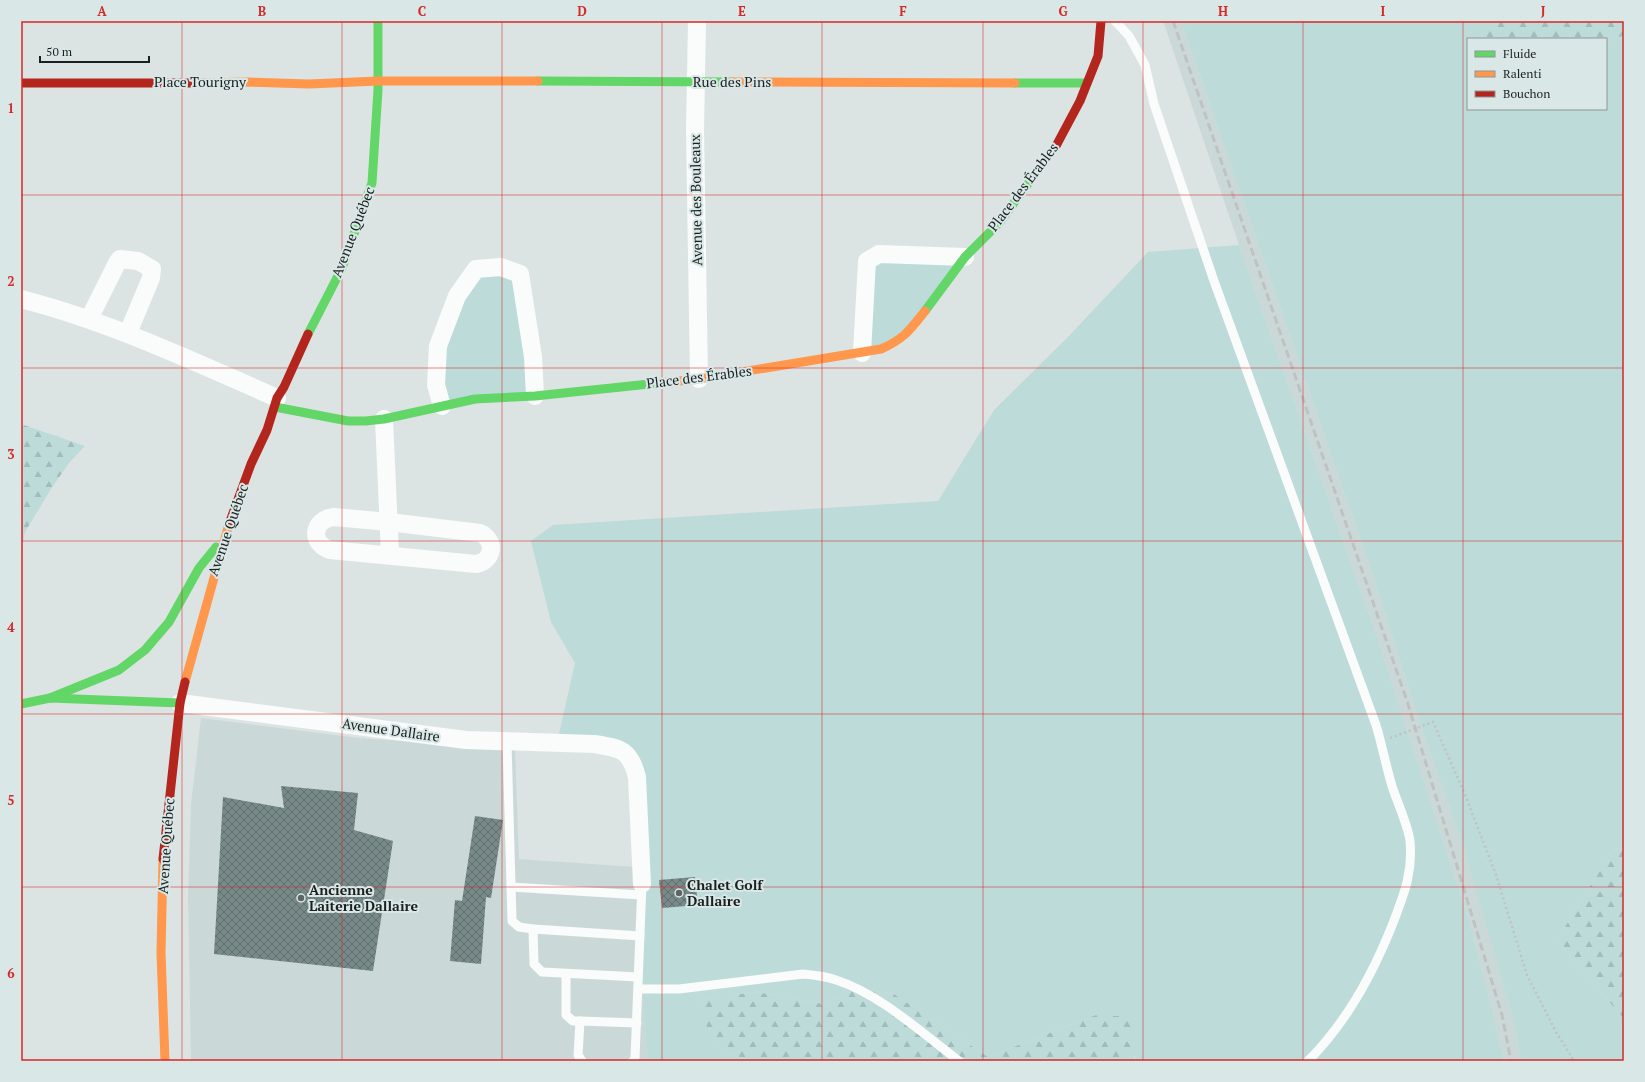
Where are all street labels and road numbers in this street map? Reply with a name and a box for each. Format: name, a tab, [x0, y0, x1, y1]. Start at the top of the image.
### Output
street label: Place Tourigny	[154, 72, 247, 91]
street label: Rue des Pins	[693, 72, 771, 91]
street label: Avenue des Bouleaux	[685, 133, 706, 266]
street label: Place des Érables	[983, 139, 1062, 235]
street label: Avenue Québec	[326, 184, 379, 280]
street label: Place des Érables	[645, 361, 753, 392]
street label: Avenue Québec	[203, 481, 252, 578]
street label: Avenue Dallaire	[341, 713, 441, 746]
street label: Avenue Québec	[153, 797, 178, 894]

